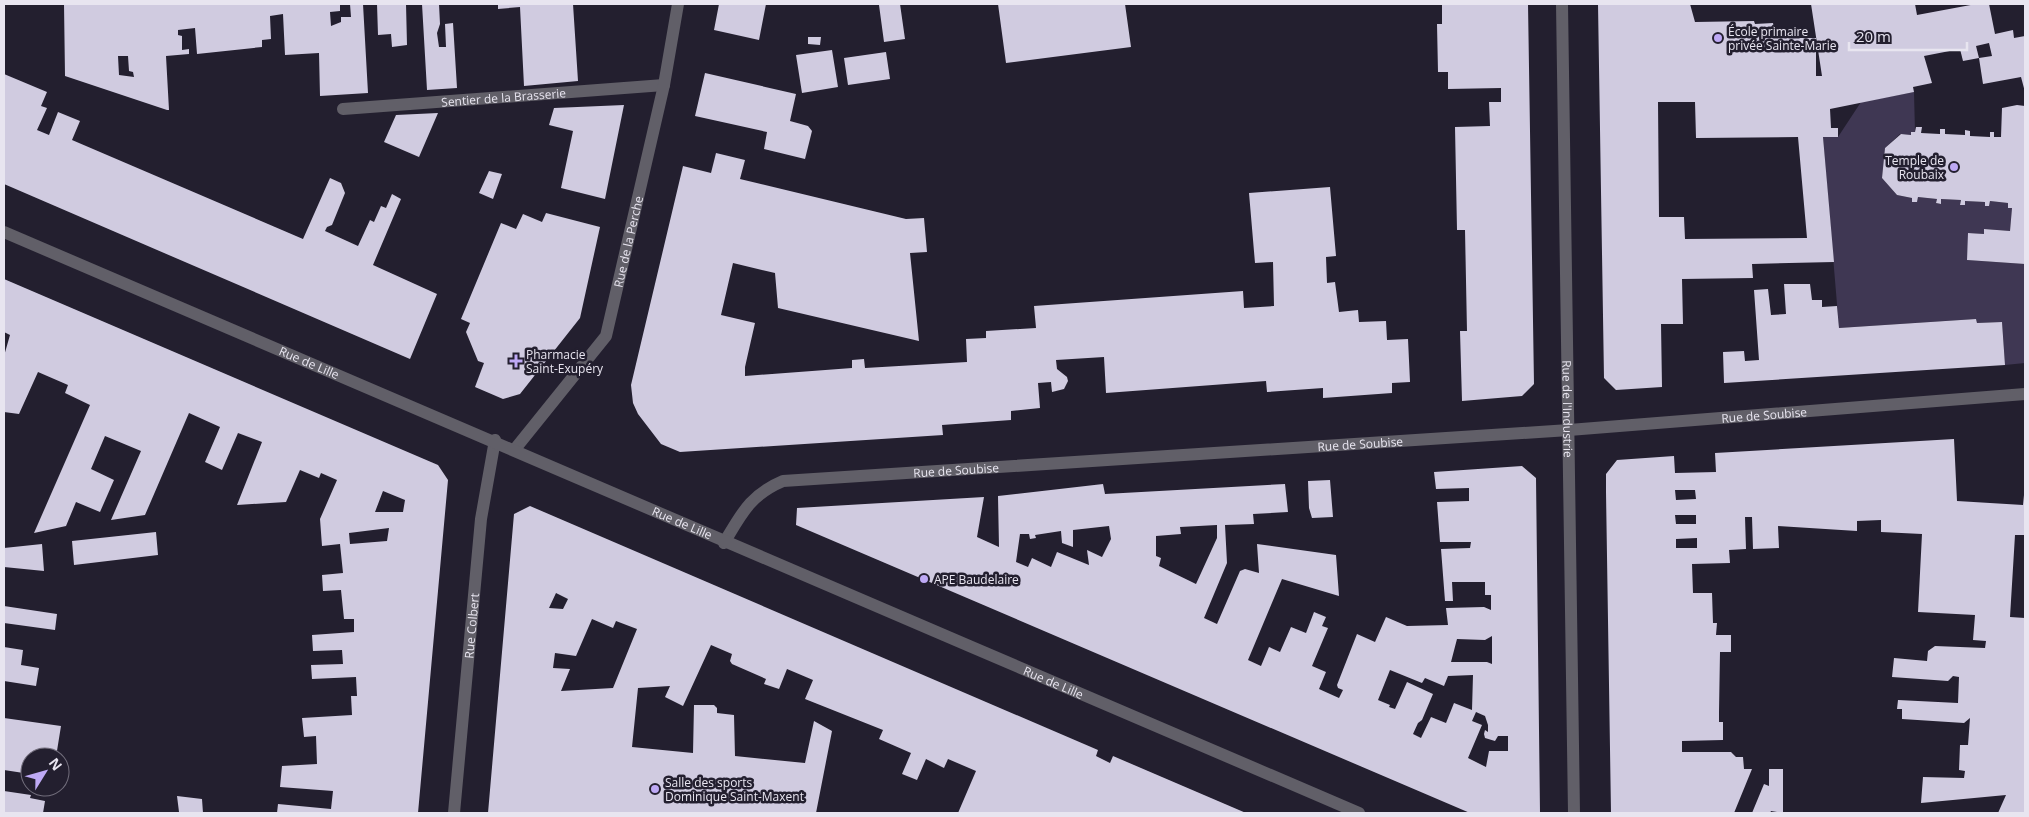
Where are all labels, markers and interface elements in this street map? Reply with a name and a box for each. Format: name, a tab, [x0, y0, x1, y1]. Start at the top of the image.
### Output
scale bar	[1849, 20, 1966, 52]
place label: École primaire privée Sainte-Marie	[1728, 23, 1837, 54]
text: 20 m	[1856, 26, 1891, 46]
marker: École primaire privée Sainte-Marie	[1712, 32, 1724, 44]
street label: Sentier de la Brasserie	[441, 84, 567, 110]
place label: Temple de Roubaix	[1885, 152, 1945, 183]
marker: Temple de Roubaix	[1948, 161, 1960, 173]
street label: Rue de la Perche	[609, 194, 647, 289]
street label: Rue de Lille	[277, 342, 342, 383]
place label: Pharmacie Saint-Exupéry	[526, 346, 604, 377]
marker: Pharmacie Saint-Exupéry	[510, 355, 522, 367]
street label: Rue de l'Industrie	[1559, 360, 1577, 458]
street label: Rue de Soubise	[1721, 403, 1808, 426]
street label: Rue de Soubise	[1317, 432, 1404, 455]
street label: Rue de Soubise	[913, 458, 1000, 481]
street label: Rue de Lille	[650, 502, 715, 543]
place label: APE Baudelaire	[934, 571, 1019, 588]
marker: APE Baudelaire	[918, 573, 930, 585]
street label: Rue Colbert	[460, 592, 483, 659]
street label: Rue de Lille	[1021, 662, 1087, 703]
north arrow	[20, 747, 70, 797]
text: N	[45, 754, 67, 774]
place label: Salle des sports Dominique Saint-Maxent	[665, 774, 804, 805]
marker: Salle des sports Dominique Saint-Maxent	[649, 783, 661, 795]

